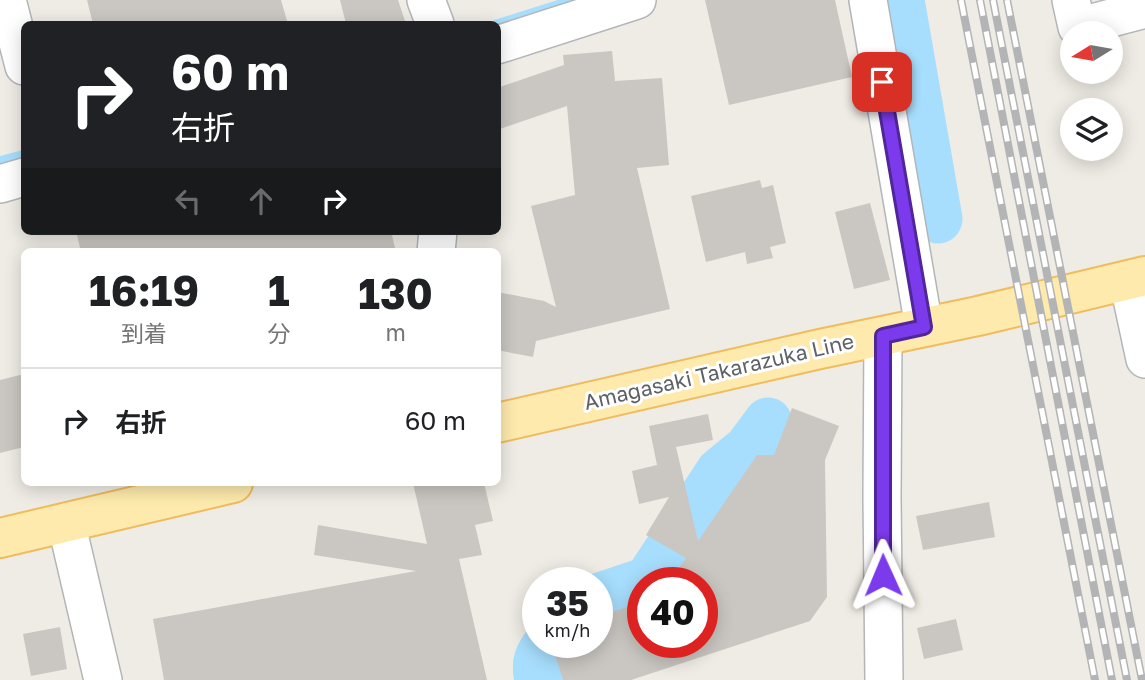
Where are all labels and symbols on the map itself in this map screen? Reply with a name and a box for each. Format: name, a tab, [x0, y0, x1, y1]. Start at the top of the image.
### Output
north arrow	[1060, 21, 1124, 84]
pin	[852, 52, 912, 112]
street label: Amagasaki Takarazuka Line	[581, 327, 856, 415]
position arrow	[846, 538, 920, 612]
speed limit sign: 40	[627, 567, 718, 658]

